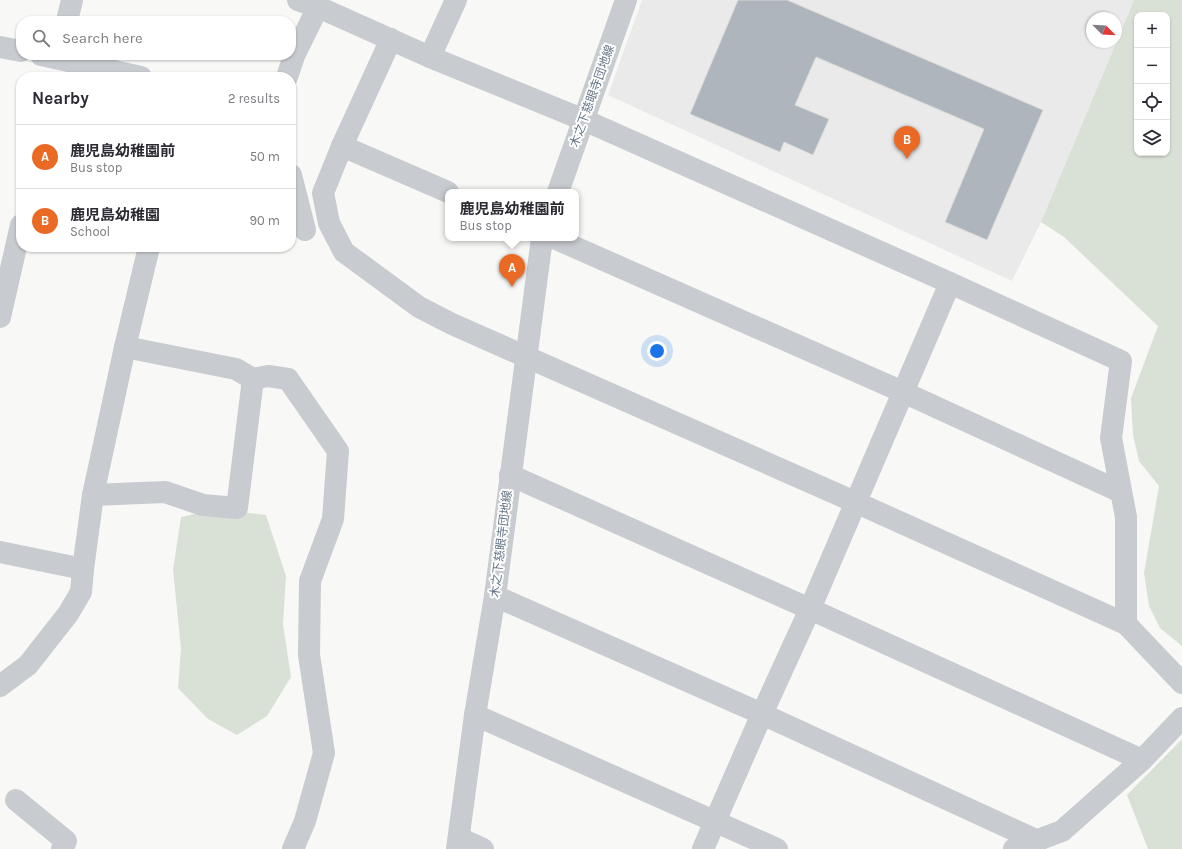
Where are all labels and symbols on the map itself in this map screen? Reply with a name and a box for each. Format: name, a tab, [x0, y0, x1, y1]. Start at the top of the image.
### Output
north arrow	[1086, 12, 1122, 48]
street label: 木之下慈眼寺団地線	[567, 43, 617, 149]
pin: B	[894, 126, 920, 159]
pin: A	[499, 254, 525, 287]
your location	[647, 341, 667, 361]
street label: 木之下慈眼寺団地線	[487, 490, 515, 598]

